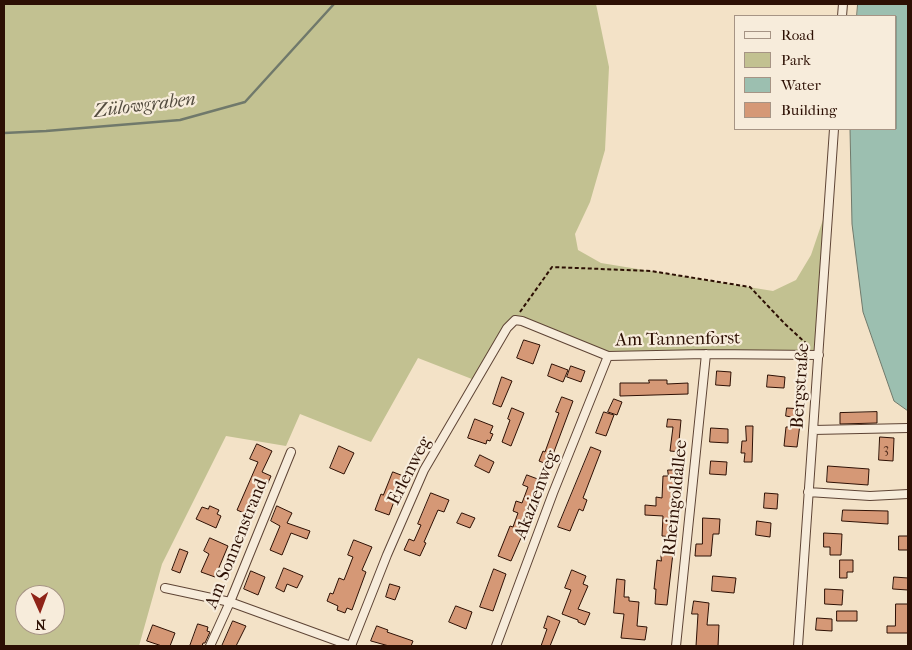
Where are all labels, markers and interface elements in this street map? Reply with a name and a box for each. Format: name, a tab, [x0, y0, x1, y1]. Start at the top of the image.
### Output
legend	[734, 15, 897, 130]
text: Road	[781, 26, 814, 44]
text: Park	[781, 51, 811, 69]
text: Water	[781, 76, 821, 94]
water label: Zülowgraben	[93, 88, 197, 124]
text: Building	[781, 101, 837, 119]
street label: Am Tannenforst	[615, 328, 741, 352]
street label: Bergstraße	[787, 343, 815, 429]
street label: Erlenweg	[384, 433, 436, 509]
street label: Rheingoldallee	[659, 439, 693, 557]
house number: 3	[883, 440, 889, 458]
street label: Akazienweg	[510, 448, 564, 542]
street label: Am Sonnenstrand	[201, 476, 273, 612]
north arrow	[15, 585, 65, 635]
text: N	[35, 616, 46, 633]

